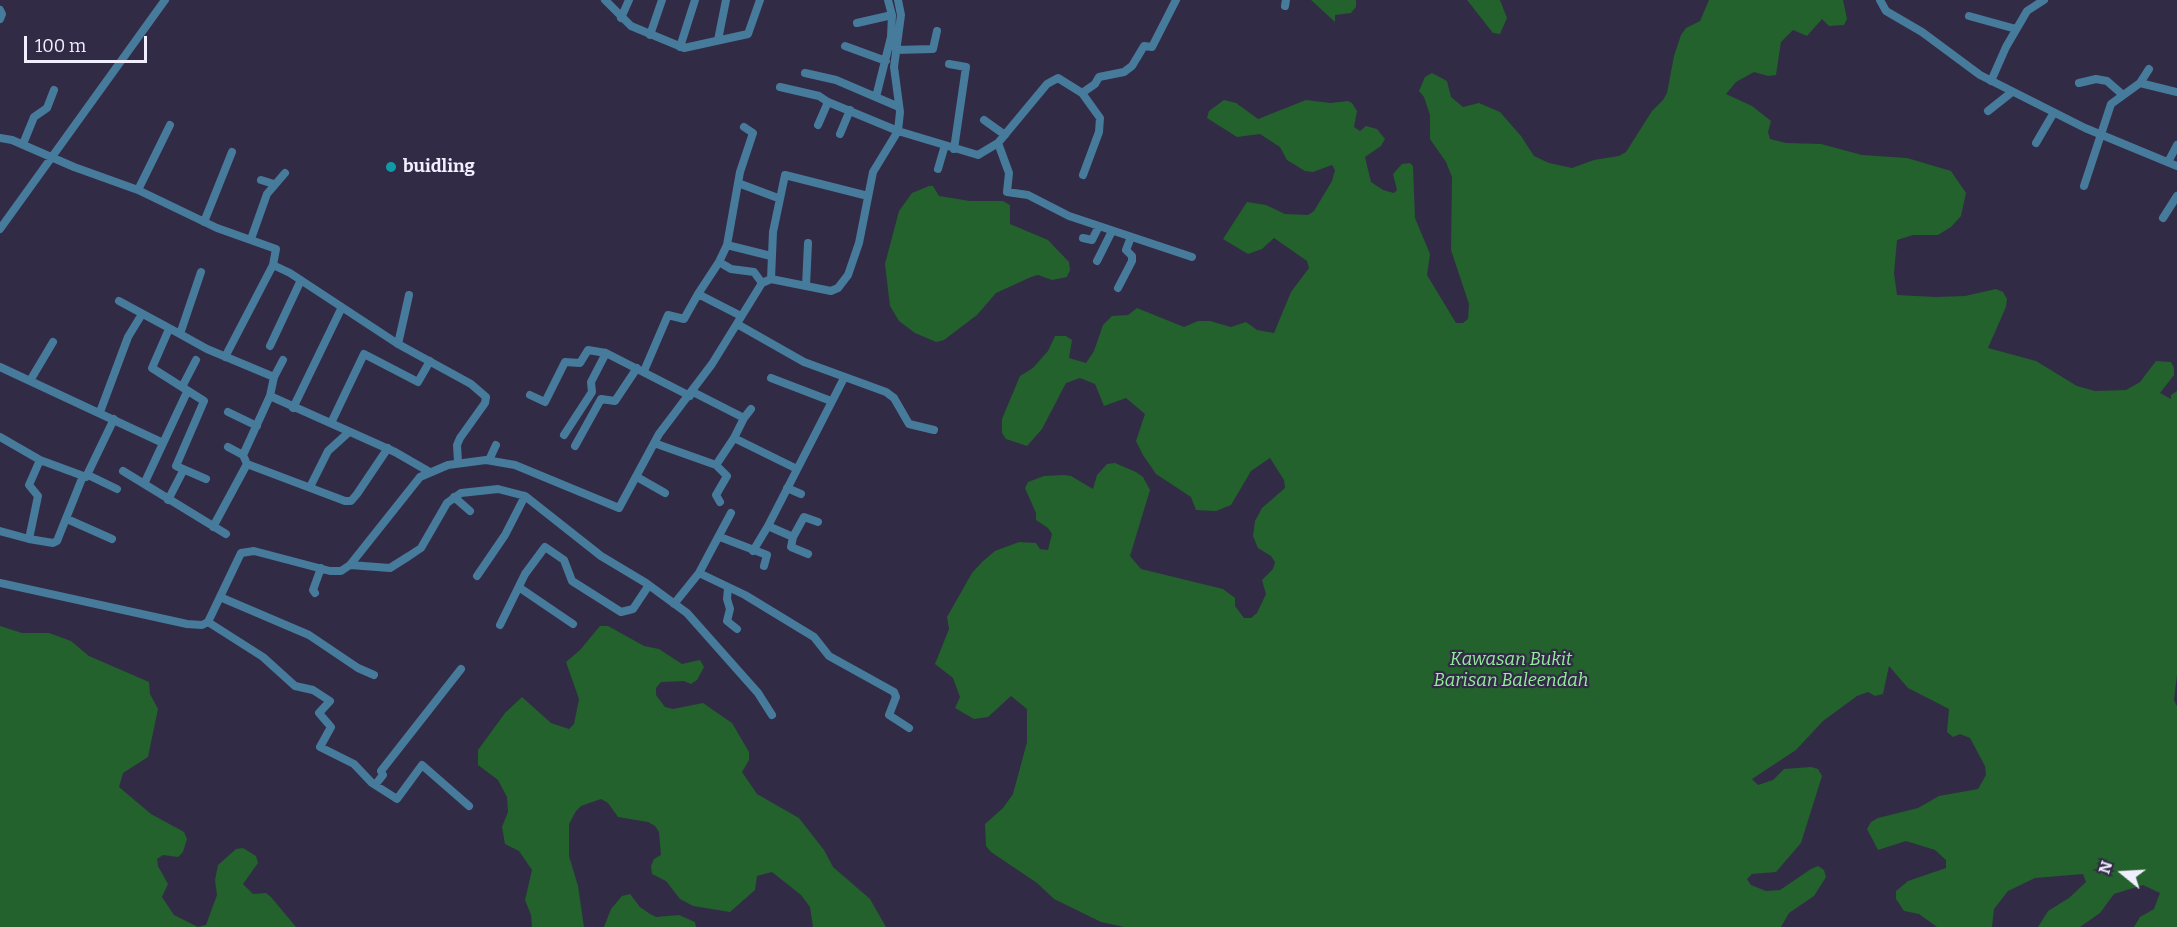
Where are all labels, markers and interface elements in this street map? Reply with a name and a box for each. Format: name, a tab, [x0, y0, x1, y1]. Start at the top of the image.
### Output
scale bar	[27, 24, 150, 62]
text: 100 m	[35, 35, 86, 57]
place label: buidling	[403, 156, 475, 178]
marker: buidling	[384, 160, 398, 174]
park label: Kawasan Bukit Barisan Baleendah	[1434, 649, 1588, 692]
north arrow	[2093, 843, 2153, 903]
text: N	[2094, 858, 2116, 876]

